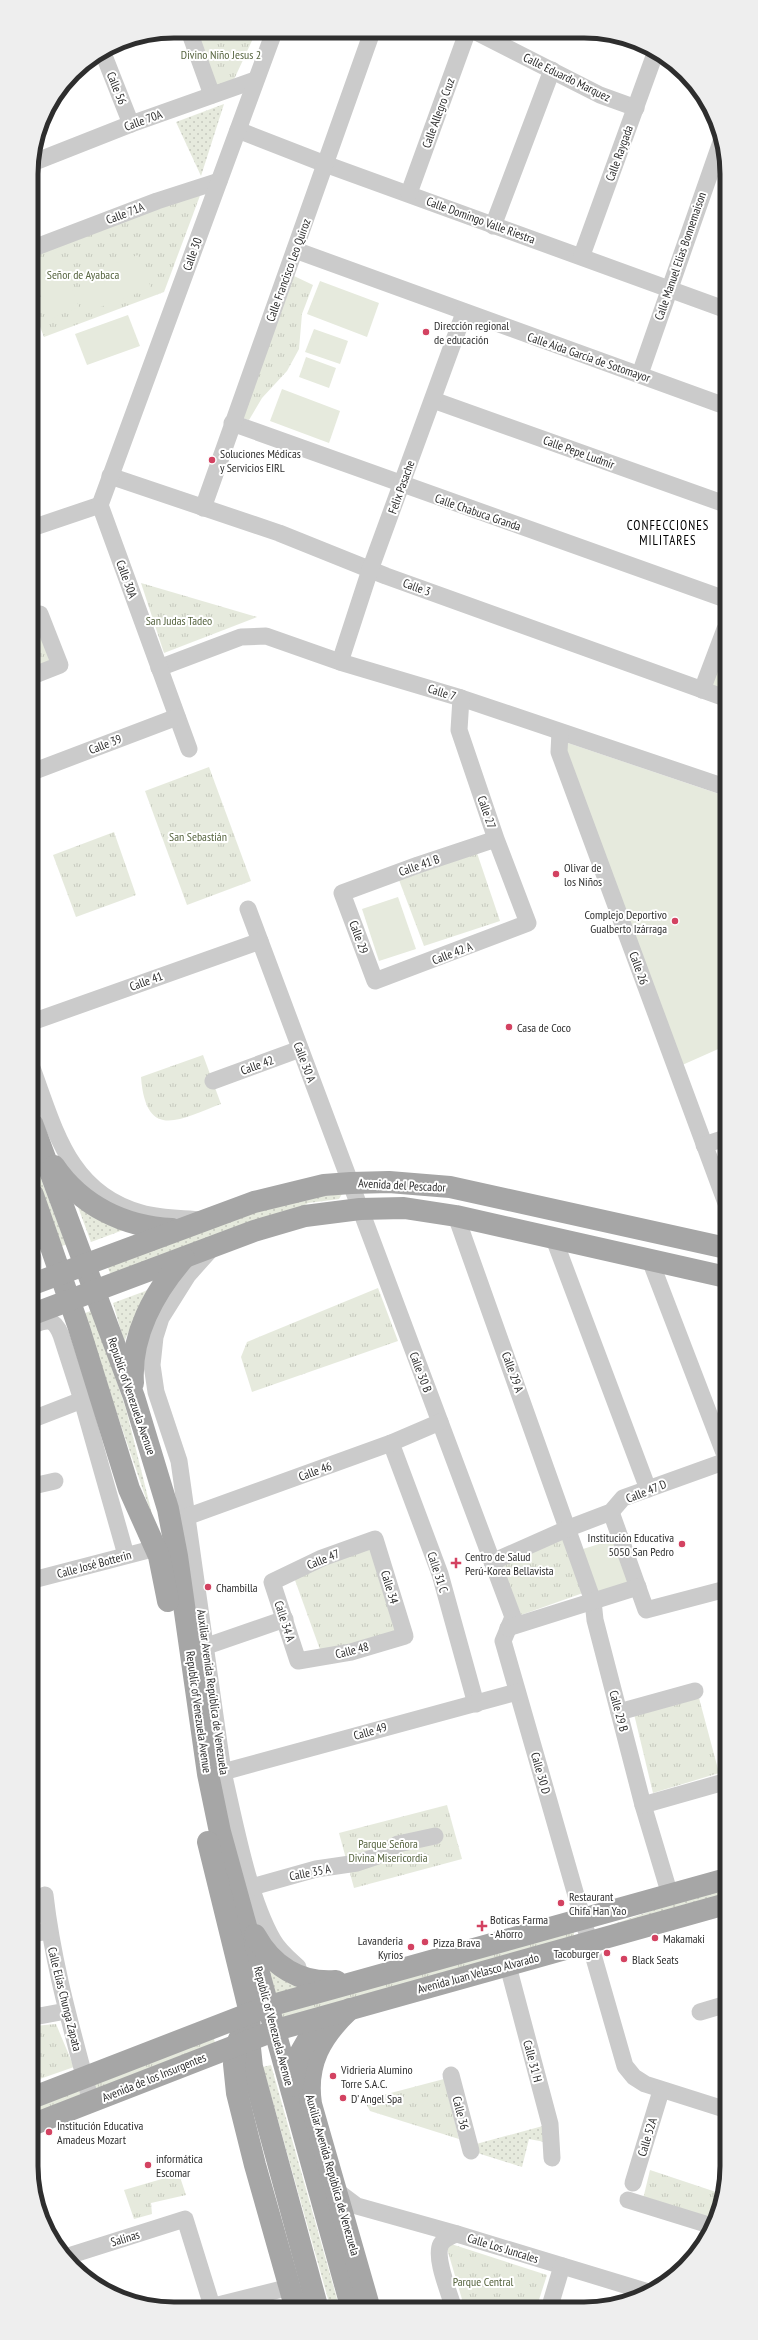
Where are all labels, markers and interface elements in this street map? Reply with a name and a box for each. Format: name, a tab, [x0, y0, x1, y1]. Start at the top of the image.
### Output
park label: Divino Niño Jesus 2	[181, 47, 261, 62]
street label: Calle Eduardo Marquez	[521, 49, 613, 105]
street label: Calle 56	[104, 69, 130, 107]
street label: Calle Allegro Cruz	[418, 76, 458, 150]
street label: Calle 70A	[122, 106, 165, 134]
street label: Calle Raygada	[602, 123, 636, 183]
street label: Calle Manuel Elias Bonnemaison	[651, 190, 709, 322]
street label: Calle Domingo Valle Riestra	[425, 193, 538, 247]
street label: Calle 71A	[104, 199, 147, 227]
street label: Calle Francisco Leo Quiroz	[262, 217, 314, 323]
street label: Calle 30	[179, 235, 205, 273]
park label: Señor de Ayabaca	[47, 267, 119, 282]
place label: Dirección regional de educación	[434, 318, 509, 347]
marker: Dirección regional de educación	[421, 327, 431, 337]
street label: Calle Aída García de Sotomayor	[526, 329, 653, 385]
street label: Calle Pepe Ludmir	[541, 432, 617, 472]
place label: Soluciones Médicas y Servicios EIRL	[220, 446, 301, 475]
marker: Soluciones Médicas y Servicios EIRL	[207, 455, 217, 465]
street label: Felix Pasache	[384, 458, 418, 516]
street label: Calle Chabuca Granda	[433, 490, 523, 534]
district label: CONFECCIONES MILITARES	[627, 517, 709, 549]
street label: Calle 30A	[113, 558, 141, 601]
street label: Calle 3	[401, 575, 433, 599]
park label: San Judas Tadeo	[146, 613, 212, 628]
street label: Calle 7	[426, 681, 458, 703]
street label: Calle 39	[86, 731, 124, 757]
street label: Calle 27	[474, 793, 500, 831]
park label: San Sebastián	[169, 829, 227, 844]
street label: Calle 41 B	[397, 851, 442, 879]
place label: Olivar de los Niños	[564, 860, 602, 889]
marker: Olivar de los Niños	[551, 869, 561, 879]
place label: Complejo Deportivo Gualberto Izárraga	[585, 907, 667, 936]
marker: Complejo Deportivo Gualberto Izárraga	[670, 916, 680, 926]
street label: Calle 29	[346, 918, 372, 956]
street label: Calle 42 A	[430, 938, 475, 968]
street label: Calle 26	[626, 949, 652, 987]
street label: Calle 41	[127, 968, 165, 994]
place label: Casa de Coco	[517, 1020, 571, 1035]
marker: Casa de Coco	[504, 1022, 514, 1032]
street label: Calle 30 A	[290, 1040, 320, 1085]
street label: Calle 42	[238, 1052, 276, 1078]
street label: Avenida del Pescador	[358, 1175, 447, 1195]
street label: Republic of Venezuela Avenue	[105, 1335, 159, 1457]
street label: Calle 30 B	[406, 1350, 436, 1395]
street label: Calle 29 A	[499, 1350, 527, 1395]
street label: Calle 46	[296, 1458, 334, 1484]
street label: Calle 47 D	[624, 1476, 668, 1506]
place label: Institución Educativa 5050 San Pedro	[588, 1530, 674, 1559]
marker: Institución Educativa 5050 San Pedro	[677, 1539, 687, 1549]
street label: Calle 47	[304, 1546, 342, 1572]
street label: Calle José Botterin	[55, 1547, 133, 1581]
place label: Centro de Salud Perú-Korea Bellavista	[465, 1549, 554, 1578]
street label: Calle 31 C	[424, 1550, 452, 1595]
marker: Centro de Salud Perú-Korea Bellavista	[450, 1557, 462, 1569]
street label: Calle 34	[378, 1569, 402, 1606]
place label: Chambilla	[216, 1580, 258, 1595]
marker: Chambilla	[203, 1582, 213, 1592]
street label: Calle 34 A	[271, 1599, 299, 1644]
street label: Auxiliar Avenida República de Venezuela	[194, 1608, 232, 1776]
street label: Calle 48	[334, 1639, 370, 1661]
street label: Republic of Venezuela Avenue	[183, 1650, 215, 1774]
street label: Calle 29 B	[606, 1689, 632, 1734]
street label: Calle 49	[352, 1719, 388, 1743]
street label: Calle 30 D	[528, 1750, 554, 1796]
park label: Parque Señora Divina Misericordia	[348, 1836, 428, 1865]
street label: Calle 35 A	[288, 1861, 332, 1883]
place label: Restaurant Chifa Han Yao	[569, 1889, 626, 1918]
marker: Restaurant Chifa Han Yao	[556, 1898, 566, 1908]
place label: Boticas Farma - Ahorro	[490, 1912, 548, 1941]
marker: Boticas Farma - Ahorro	[477, 1921, 487, 1931]
place label: Makamaki	[663, 1931, 705, 1946]
place label: Lavanderia Kyrios	[358, 1933, 403, 1962]
marker: Makamaki	[650, 1933, 660, 1943]
place label: Pizza Brava	[433, 1935, 480, 1950]
marker: Pizza Brava	[420, 1937, 430, 1947]
marker: Lavanderia Kyrios	[406, 1942, 416, 1952]
street label: Calle Elías Chunga Zapata	[45, 1945, 85, 2053]
place label: Tacoburger	[553, 1946, 600, 1961]
marker: Tacoburger	[602, 1948, 612, 1958]
street label: Avenida Juan Velasco Alvarado	[416, 1950, 540, 1996]
place label: Black Seats	[632, 1952, 679, 1967]
marker: Black Seats	[619, 1954, 629, 1964]
street label: Republic of Venezuela Avenue	[251, 1965, 297, 2087]
street label: Calle 31 H	[520, 2038, 546, 2084]
street label: Avenida de los Insurgentes	[100, 2049, 208, 2105]
place label: Vidrieria Alumino Torre S.A.C.	[340, 2062, 413, 2091]
marker: Vidrieria Alumino Torre S.A.C.	[328, 2071, 338, 2081]
place label: D' Angel Spa	[351, 2091, 402, 2106]
street label: Auxiliar Avenida República de Venezuela	[303, 2093, 363, 2257]
marker: D' Angel Spa	[338, 2093, 348, 2103]
street label: Calle 36	[450, 2095, 472, 2131]
street label: Calle 52A	[634, 2116, 660, 2158]
place label: Institución Educativa Amadeus Mozart	[57, 2118, 144, 2147]
marker: Institución Educativa Amadeus Mozart	[44, 2127, 54, 2137]
place label: informática Escomar	[156, 2151, 203, 2180]
marker: informática Escomar	[143, 2160, 153, 2170]
street label: Salinas	[109, 2227, 141, 2249]
street label: Calle Los Juncales	[466, 2230, 540, 2266]
park label: Parque Central	[453, 2274, 514, 2289]

